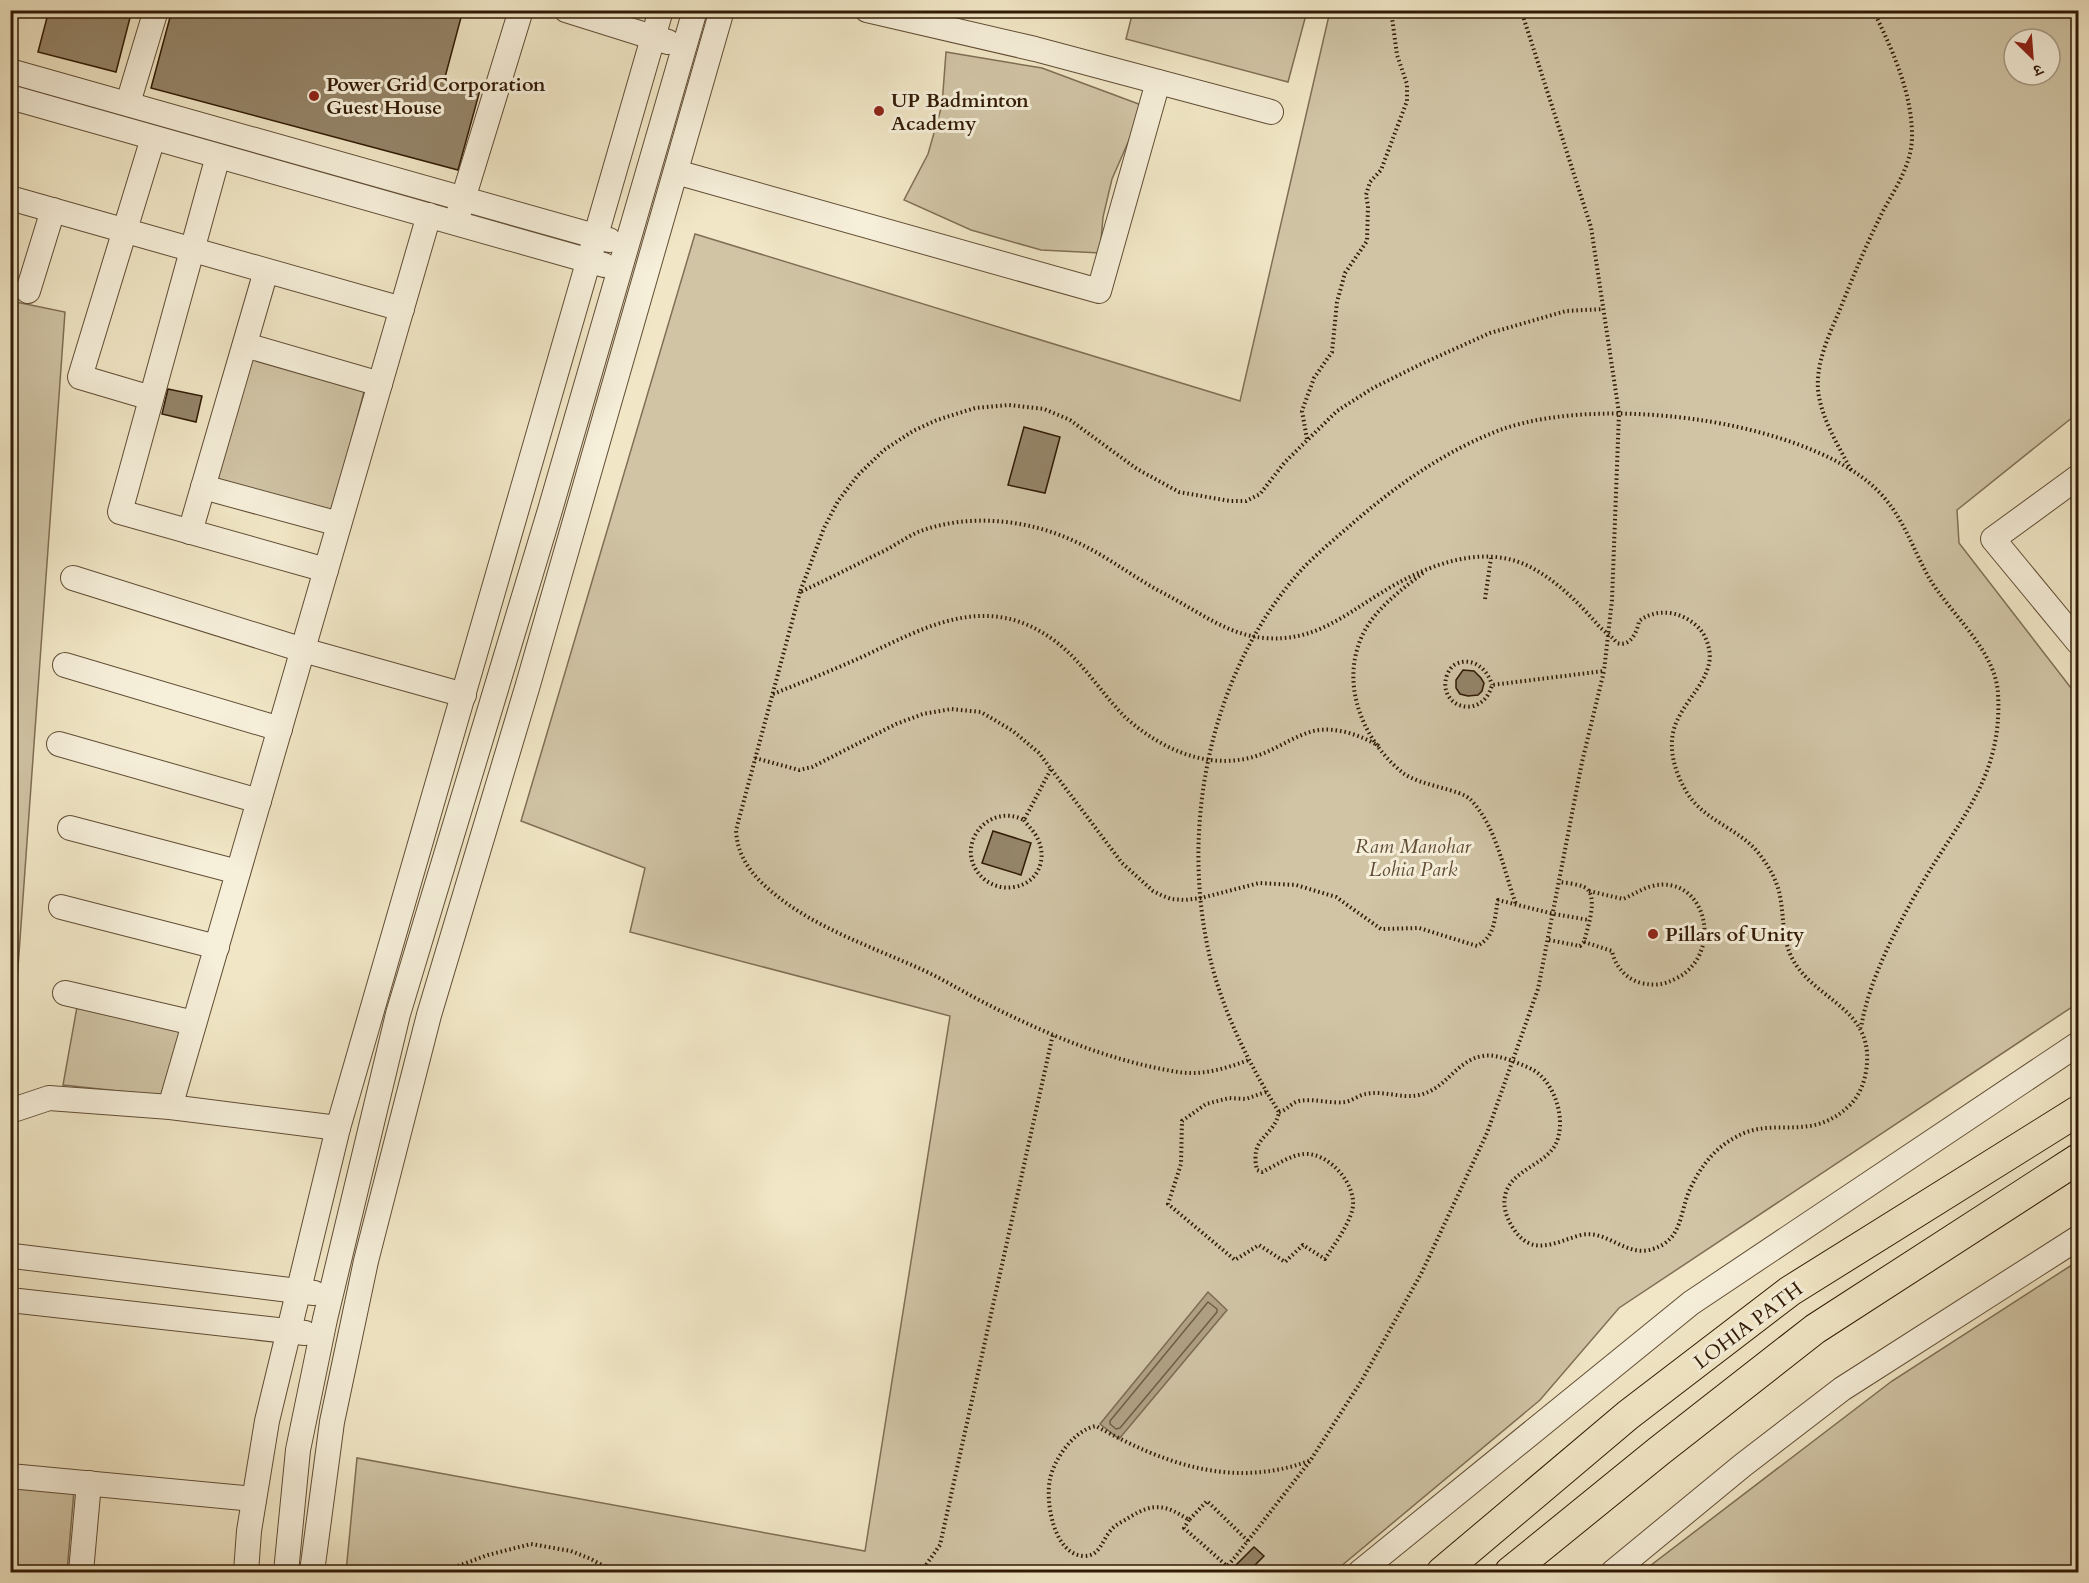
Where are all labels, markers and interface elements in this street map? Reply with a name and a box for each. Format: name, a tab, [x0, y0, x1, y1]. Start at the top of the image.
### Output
north arrow	[2002, 27, 2062, 87]
text: उ	[2028, 58, 2047, 82]
place label: Power Grid Corporation Guest House	[326, 71, 546, 121]
place label: UP Badminton Academy	[891, 87, 1029, 137]
marker: Power Grid Corporation Guest House	[307, 89, 321, 103]
marker: UP Badminton Academy	[872, 104, 886, 118]
park label: Ram Manohar Lohia Park	[1355, 833, 1472, 883]
place label: Pillars of Unity	[1665, 921, 1805, 948]
marker: Pillars of Unity	[1646, 927, 1660, 941]
street label: LOHIA PATH	[1688, 1275, 1809, 1375]

